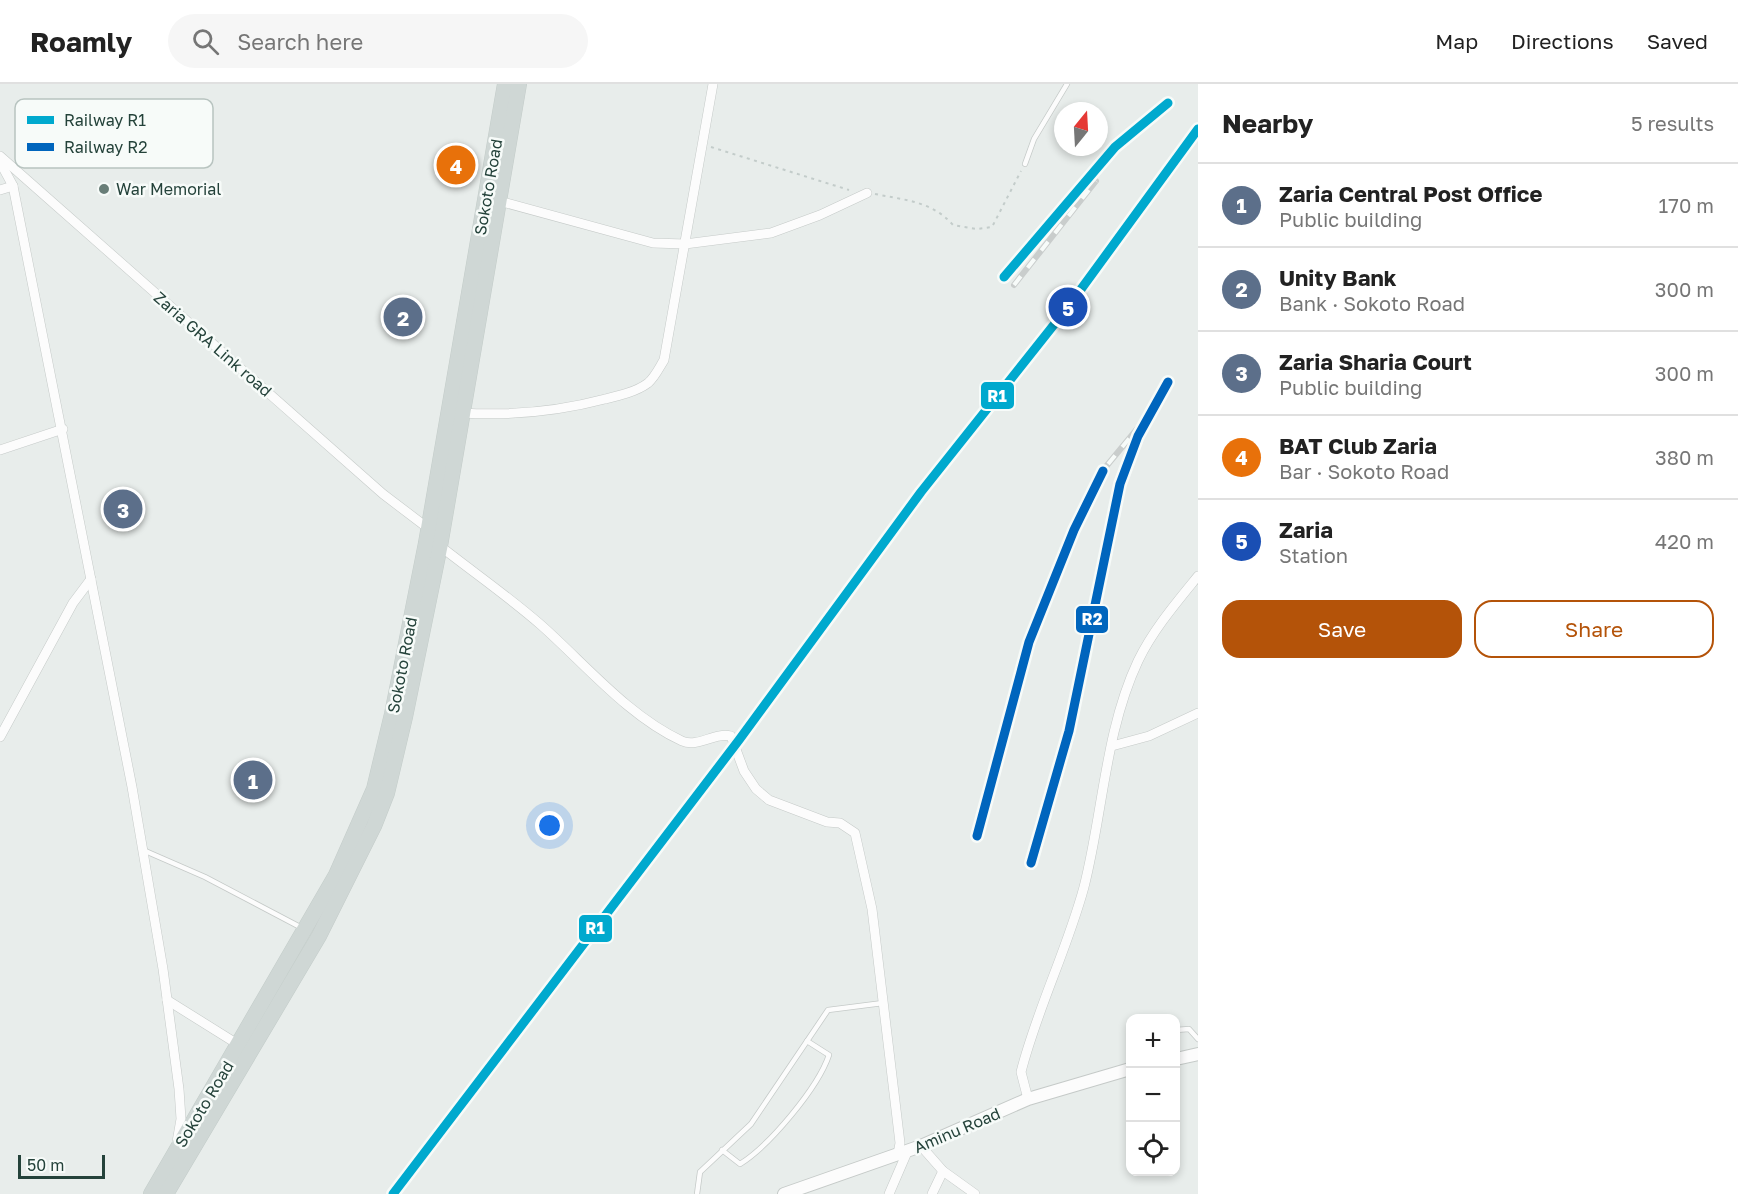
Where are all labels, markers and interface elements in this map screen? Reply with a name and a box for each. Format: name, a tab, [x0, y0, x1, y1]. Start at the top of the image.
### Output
search box	[168, 14, 588, 68]
text: Roamly	[30, 25, 132, 58]
icon: search	[189, 25, 222, 58]
text: Search here	[237, 28, 363, 55]
text: Map	[1435, 28, 1478, 54]
text: Directions	[1511, 28, 1614, 54]
text: Saved	[1647, 28, 1708, 54]
legend	[15, 99, 213, 168]
north arrow	[1054, 102, 1108, 156]
text: Nearby	[1222, 108, 1313, 139]
text: Railway R1	[64, 110, 146, 130]
text: 5 results	[1631, 111, 1714, 135]
text: Railway R2	[64, 137, 148, 157]
street label: Sokoto Road	[470, 137, 506, 237]
pin: 4	[436, 142, 476, 188]
place label: War Memorial	[116, 179, 222, 199]
text: Zaria Central Post Office	[1279, 180, 1542, 207]
marker: War Memorial	[97, 182, 111, 196]
text: 1	[1236, 193, 1247, 217]
text: 170 m	[1659, 193, 1714, 217]
text: Public building	[1279, 207, 1422, 231]
text: Unity Bank	[1279, 264, 1396, 291]
text: 2	[1235, 277, 1248, 301]
text: 300 m	[1655, 277, 1714, 301]
pin: 5	[1048, 284, 1088, 330]
street label: Zaria GRA Link road	[150, 287, 276, 401]
text: Bank · Sokoto Road	[1279, 291, 1465, 315]
pin: 2	[384, 294, 422, 340]
text: Zaria Sharia Court	[1279, 348, 1472, 375]
text: 3	[1235, 361, 1248, 385]
text: 300 m	[1655, 361, 1714, 385]
text: Public building	[1279, 375, 1422, 399]
line badge: R1	[980, 381, 1015, 410]
text: R1	[987, 386, 1007, 406]
text: BAT Club Zaria	[1279, 432, 1437, 459]
text: 4	[1235, 445, 1248, 469]
text: 380 m	[1655, 445, 1714, 469]
text: Bar · Sokoto Road	[1279, 459, 1449, 483]
pin: 3	[104, 486, 142, 532]
text: Zaria	[1279, 516, 1333, 543]
text: 5	[1235, 529, 1248, 553]
text: 420 m	[1655, 529, 1714, 553]
text: Station	[1279, 543, 1348, 567]
button: Save	[1222, 600, 1462, 658]
button: Share	[1474, 600, 1714, 658]
line badge: R2	[1075, 605, 1109, 634]
text: R2	[1082, 609, 1103, 629]
street label: Sokoto Road	[383, 615, 421, 715]
pin: 1	[234, 758, 272, 802]
your location	[535, 811, 564, 840]
line badge: R1	[578, 914, 613, 943]
text: R1	[585, 918, 605, 938]
map controls	[1126, 1014, 1180, 1176]
button: +	[1126, 1014, 1180, 1068]
street label: Sokoto Road	[170, 1057, 238, 1151]
button: −	[1126, 1068, 1180, 1122]
street label: Aminu Road	[911, 1103, 1003, 1157]
button: locate	[1126, 1122, 1180, 1176]
scale bar	[18, 1152, 105, 1180]
text: 50 m	[27, 1155, 64, 1175]

